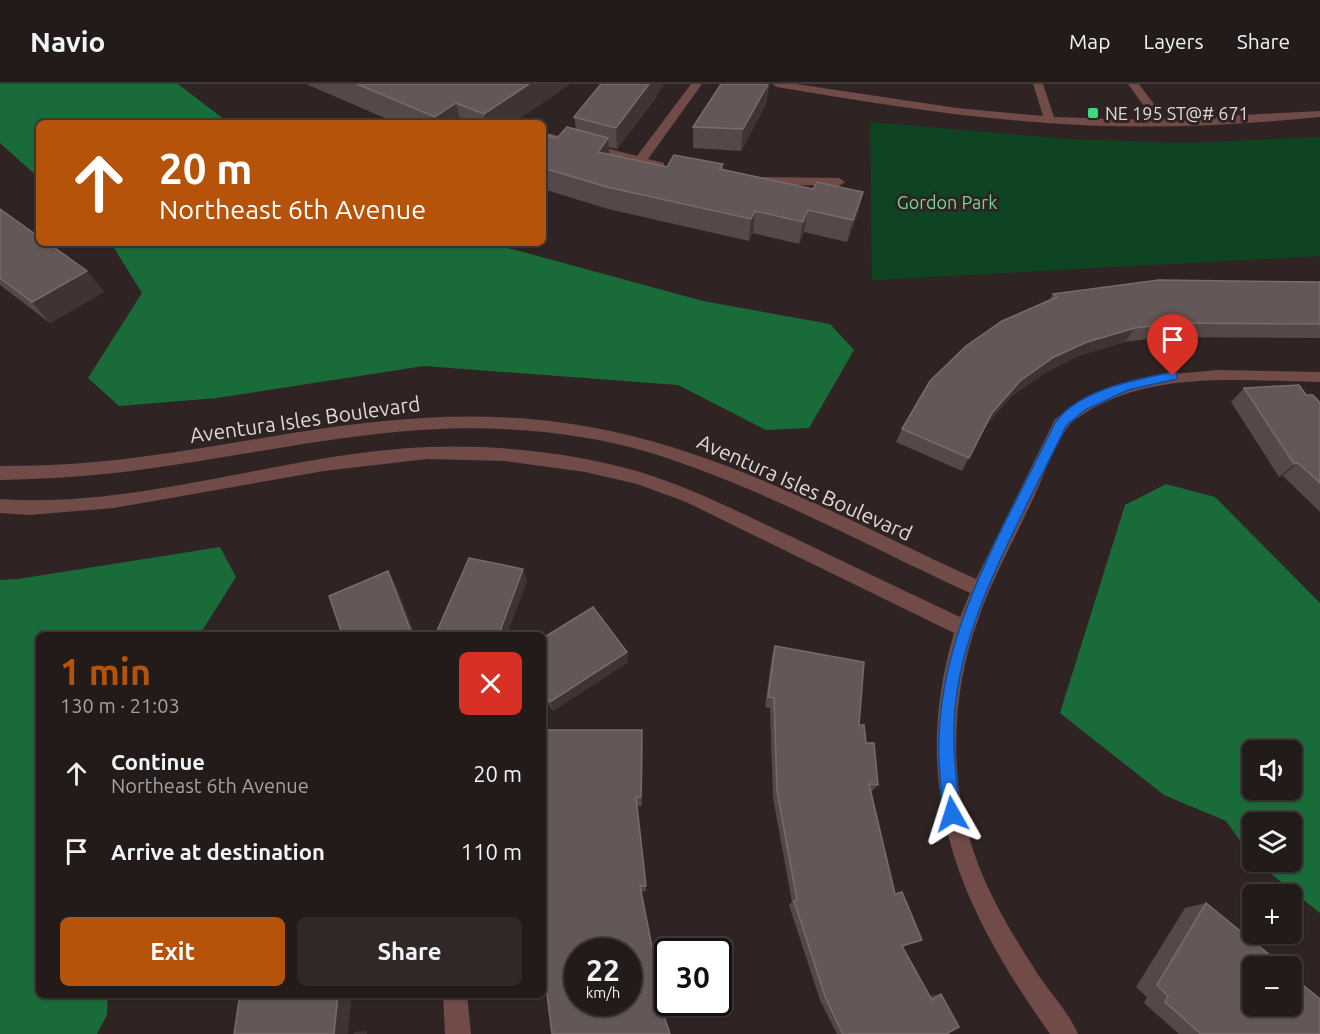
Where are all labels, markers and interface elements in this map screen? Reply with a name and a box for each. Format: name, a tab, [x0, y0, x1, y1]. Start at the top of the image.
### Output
text: Navio	[30, 26, 105, 57]
text: Map	[1069, 29, 1110, 53]
text: Layers	[1143, 29, 1204, 53]
text: Share	[1237, 29, 1290, 53]
place label: NE 195 ST@# 671	[1105, 103, 1249, 123]
marker: NE 195 ST@# 671	[1086, 106, 1100, 120]
icon: ahead	[60, 144, 138, 222]
text: 20 m	[159, 145, 253, 192]
park label: Gordon Park	[897, 192, 997, 212]
text: Northeast 6th Avenue	[159, 194, 426, 224]
pin	[1147, 314, 1198, 376]
icon: arrive	[1156, 323, 1189, 356]
street label: Aventura Isles Boulevard	[188, 391, 422, 447]
street label: Aventura Isles Boulevard	[694, 429, 916, 545]
text: 1 min	[60, 651, 151, 692]
button: close	[459, 652, 522, 715]
text: 130 m · 21:03	[60, 694, 180, 717]
map controls	[1242, 740, 1302, 1016]
button: sound	[1242, 740, 1302, 800]
text: Continue	[111, 749, 205, 774]
icon: ahead	[60, 757, 93, 790]
text: 20 m	[473, 761, 522, 786]
text: Northeast 6th Avenue	[111, 774, 309, 797]
position arrow	[920, 782, 984, 846]
button: layers	[1242, 812, 1302, 872]
icon: arrive	[60, 835, 93, 868]
text: Arrive at destination	[111, 839, 325, 864]
text: 110 m	[461, 839, 522, 864]
button: +	[1242, 884, 1302, 944]
button: Exit	[60, 917, 285, 986]
button: Share	[297, 917, 522, 986]
speed limit sign: 30	[654, 938, 732, 1016]
text: 22	[586, 953, 620, 987]
button: −	[1242, 956, 1302, 1016]
text: km/h	[586, 984, 620, 1001]

